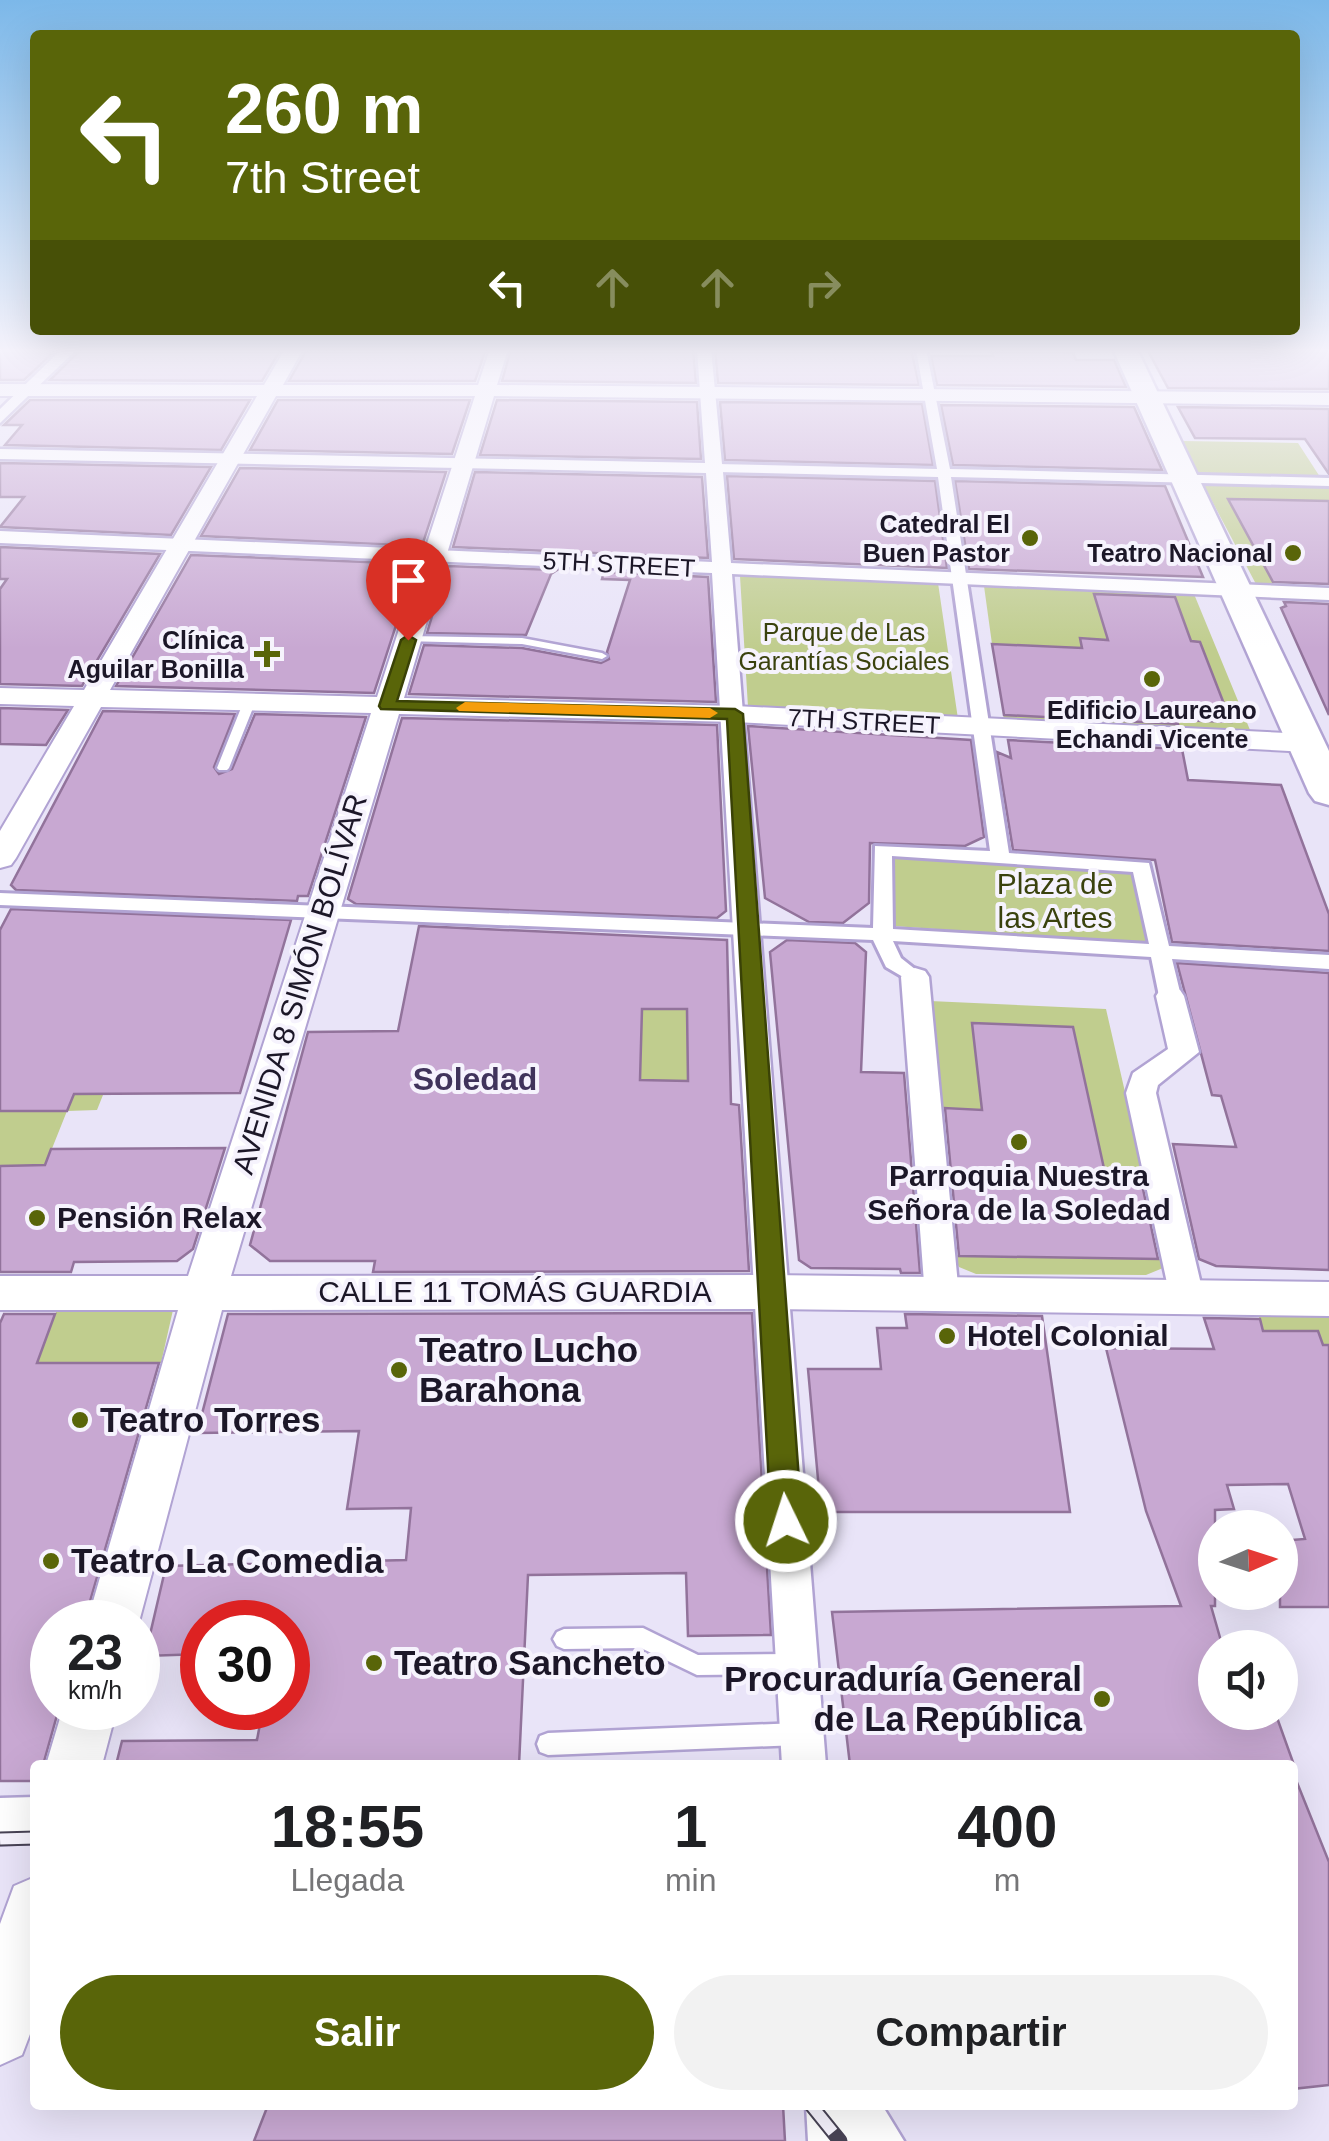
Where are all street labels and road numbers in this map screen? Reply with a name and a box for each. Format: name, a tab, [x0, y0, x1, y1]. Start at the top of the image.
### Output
street label: 5TH STREET	[542, 546, 696, 582]
street label: 7TH STREET	[787, 703, 941, 739]
street label: AVENIDA 8 SIMÓN BOLÍVAR	[226, 790, 373, 1178]
street label: CALLE 11 TOMÁS GUARDIA	[318, 1275, 712, 1308]

